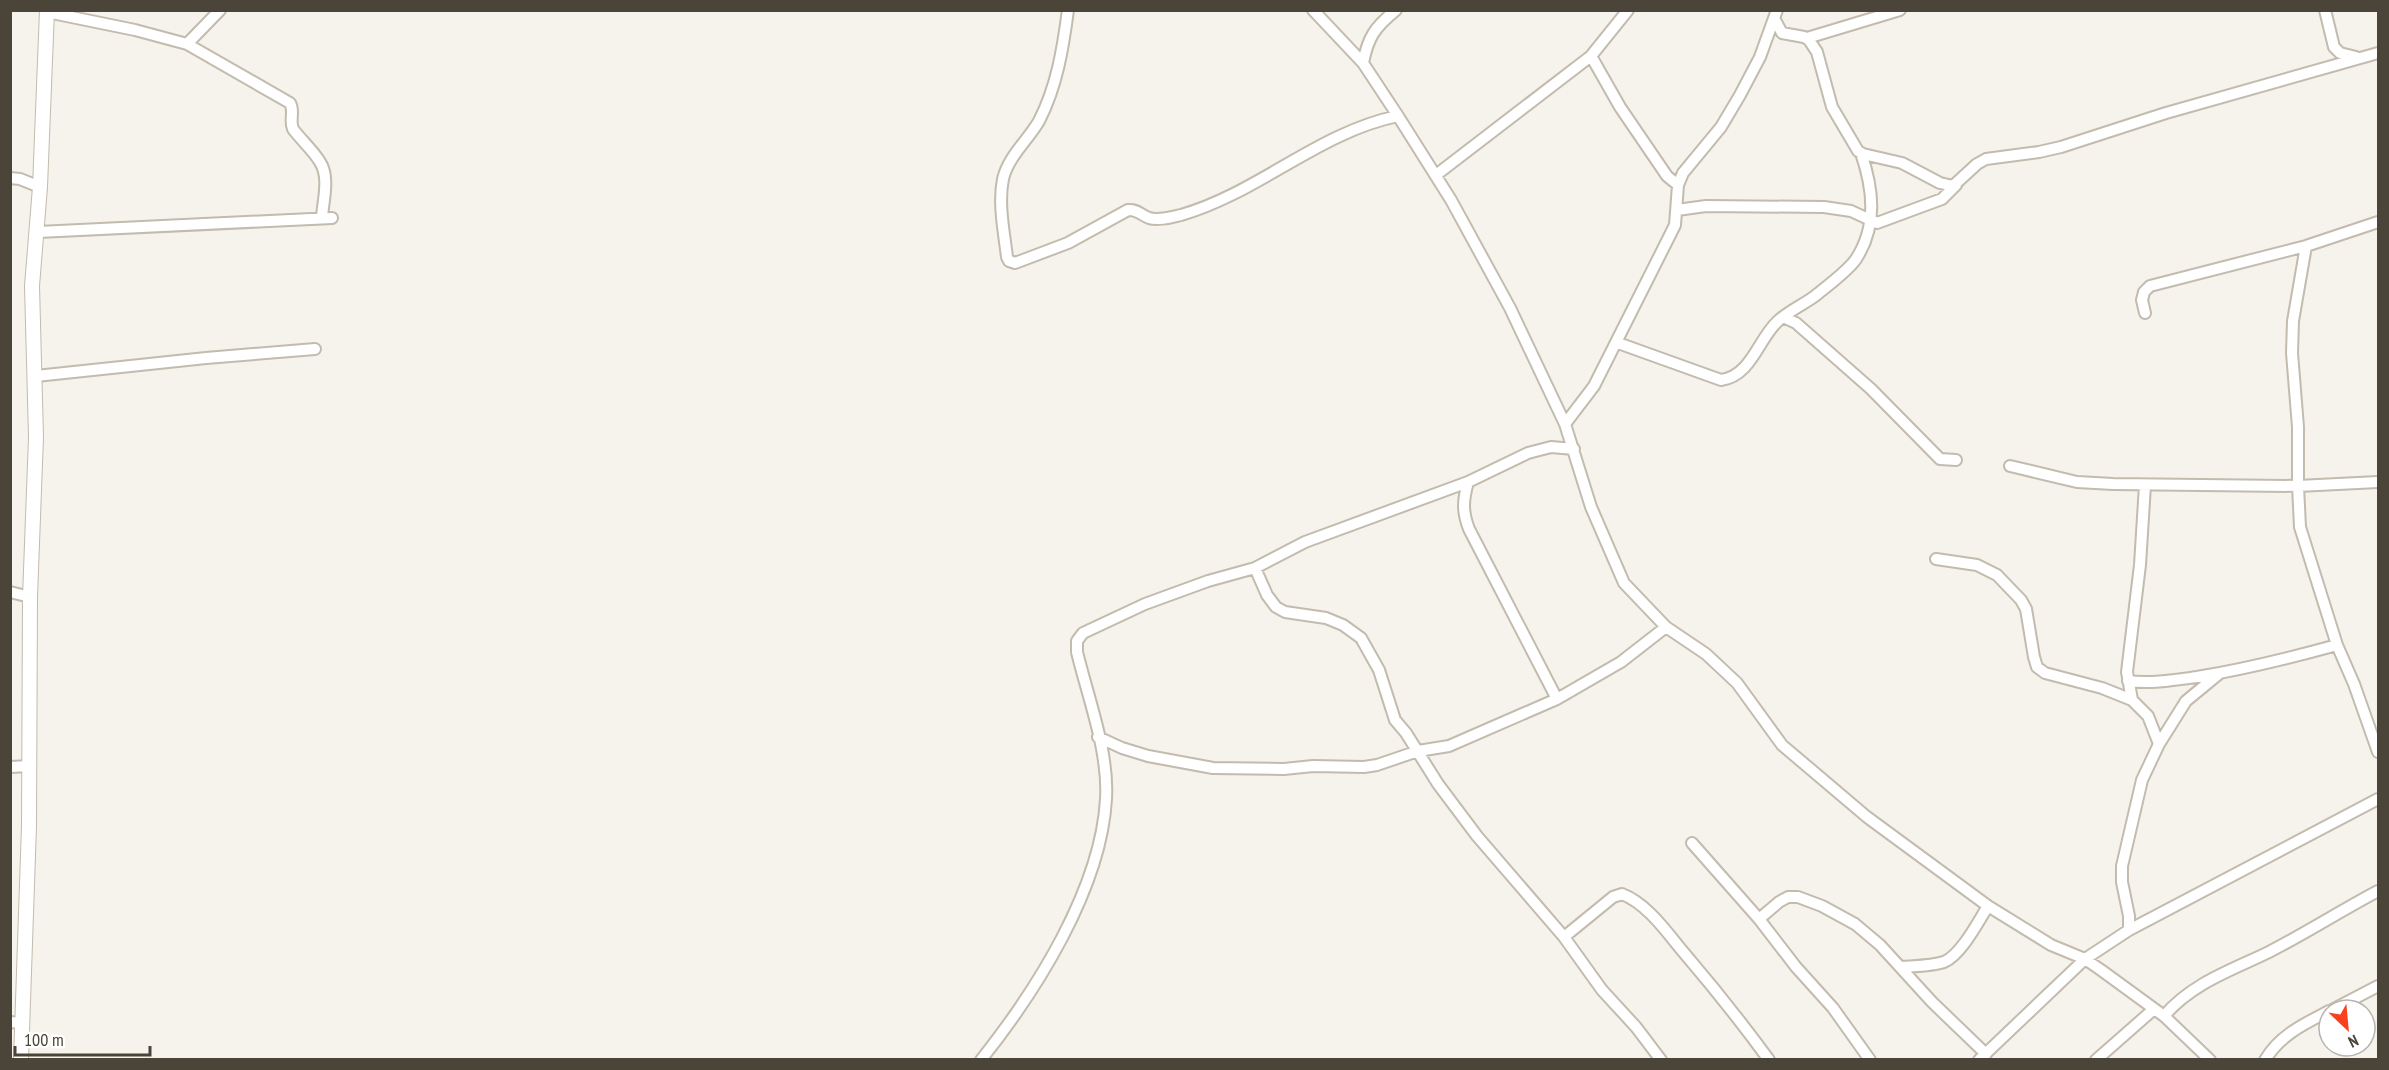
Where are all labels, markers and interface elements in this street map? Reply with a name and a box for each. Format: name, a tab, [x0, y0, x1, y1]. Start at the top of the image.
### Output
north arrow	[2317, 998, 2377, 1058]
scale bar	[15, 1019, 150, 1057]
text: 100 m	[24, 1028, 64, 1051]
text: N	[2345, 1031, 2362, 1052]

